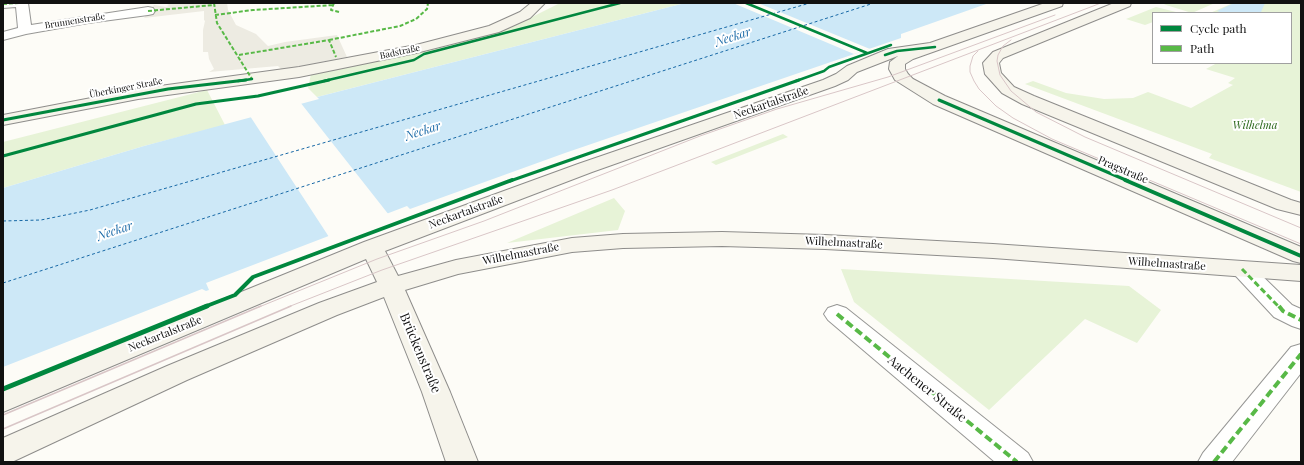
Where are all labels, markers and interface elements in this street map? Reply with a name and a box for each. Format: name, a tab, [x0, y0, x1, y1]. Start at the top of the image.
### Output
street label: Brunnenstraße	[44, 11, 106, 31]
legend	[1152, 12, 1292, 64]
text: Cycle path	[1190, 20, 1247, 36]
water label: Neckar	[713, 25, 753, 49]
text: Path	[1190, 40, 1214, 56]
street label: Badstraße	[379, 42, 421, 62]
street label: Überkinger Straße	[89, 76, 163, 100]
street label: Neckartalstraße	[732, 84, 810, 122]
water label: Neckar	[403, 119, 443, 143]
park label: Wilhelma	[1233, 119, 1277, 133]
street label: Pragstraße	[1096, 153, 1150, 187]
street label: Neckartalstraße	[427, 192, 505, 232]
water label: Neckar	[95, 219, 135, 243]
street label: Wilhelmastraße	[805, 234, 883, 252]
street label: Wilhelmastraße	[482, 240, 560, 268]
street label: Wilhelmastraße	[1128, 255, 1206, 273]
street label: Brückenstraße	[396, 311, 444, 395]
street label: Neckartalstraße	[126, 313, 204, 355]
street label: Aachener Straße	[885, 353, 969, 425]

